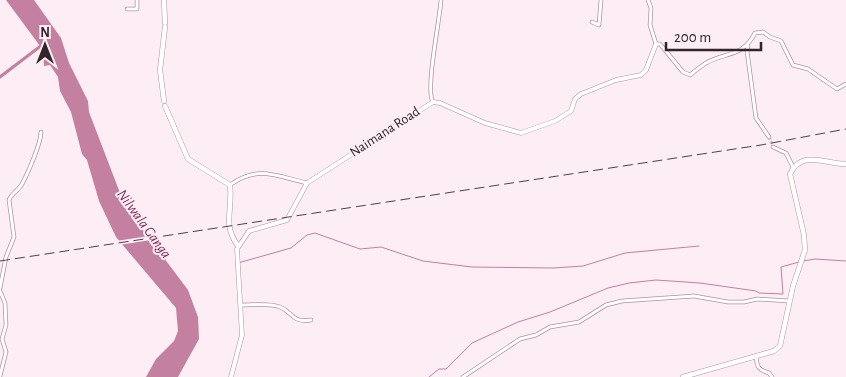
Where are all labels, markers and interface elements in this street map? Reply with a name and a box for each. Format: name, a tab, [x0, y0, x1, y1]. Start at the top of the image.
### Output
north arrow	[20, 20, 70, 70]
scale bar	[666, 20, 761, 52]
text: N	[40, 26, 50, 40]
text: 200 m	[674, 30, 711, 45]
street label: Naimana Road	[347, 104, 423, 160]
water label: Nilwala Ganga	[114, 187, 174, 261]

